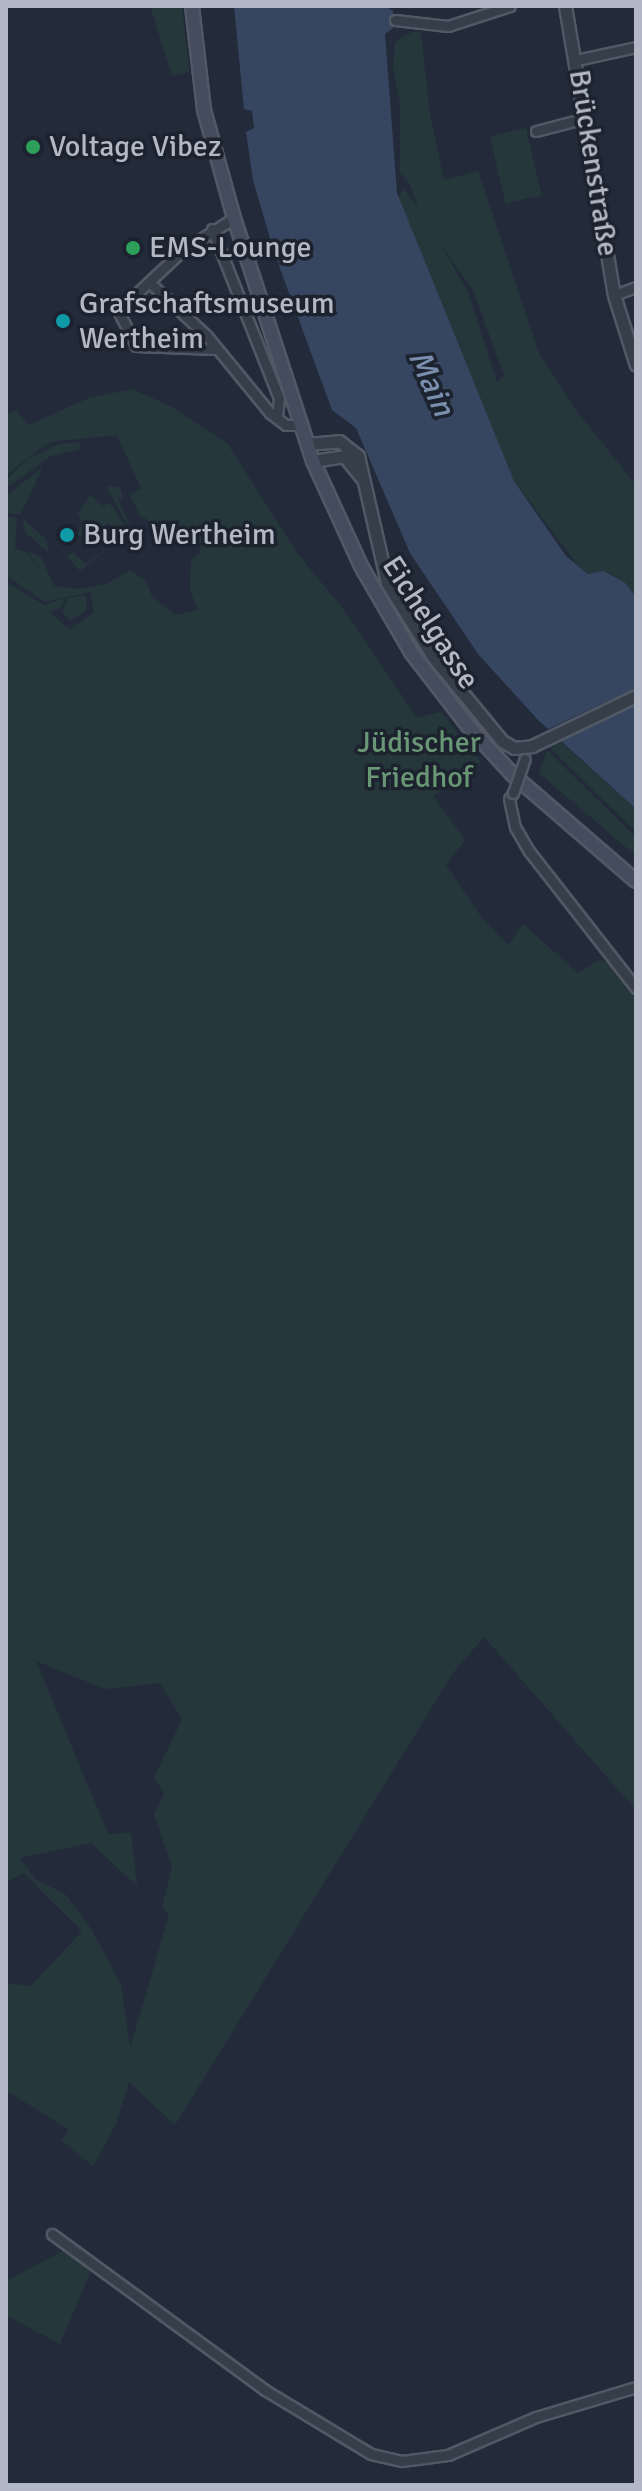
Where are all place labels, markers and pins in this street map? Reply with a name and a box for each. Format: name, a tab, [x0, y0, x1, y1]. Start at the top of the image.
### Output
place label: Voltage Vibez	[49, 129, 221, 165]
marker: Voltage Vibez	[24, 138, 42, 156]
place label: EMS-Lounge	[149, 230, 311, 266]
marker: EMS-Lounge	[124, 239, 142, 257]
place label: Grafschaftsmuseum Wertheim	[79, 286, 335, 356]
marker: Grafschaftsmuseum Wertheim	[54, 312, 72, 330]
place label: Burg Wertheim	[83, 517, 276, 553]
marker: Burg Wertheim	[58, 526, 76, 544]

